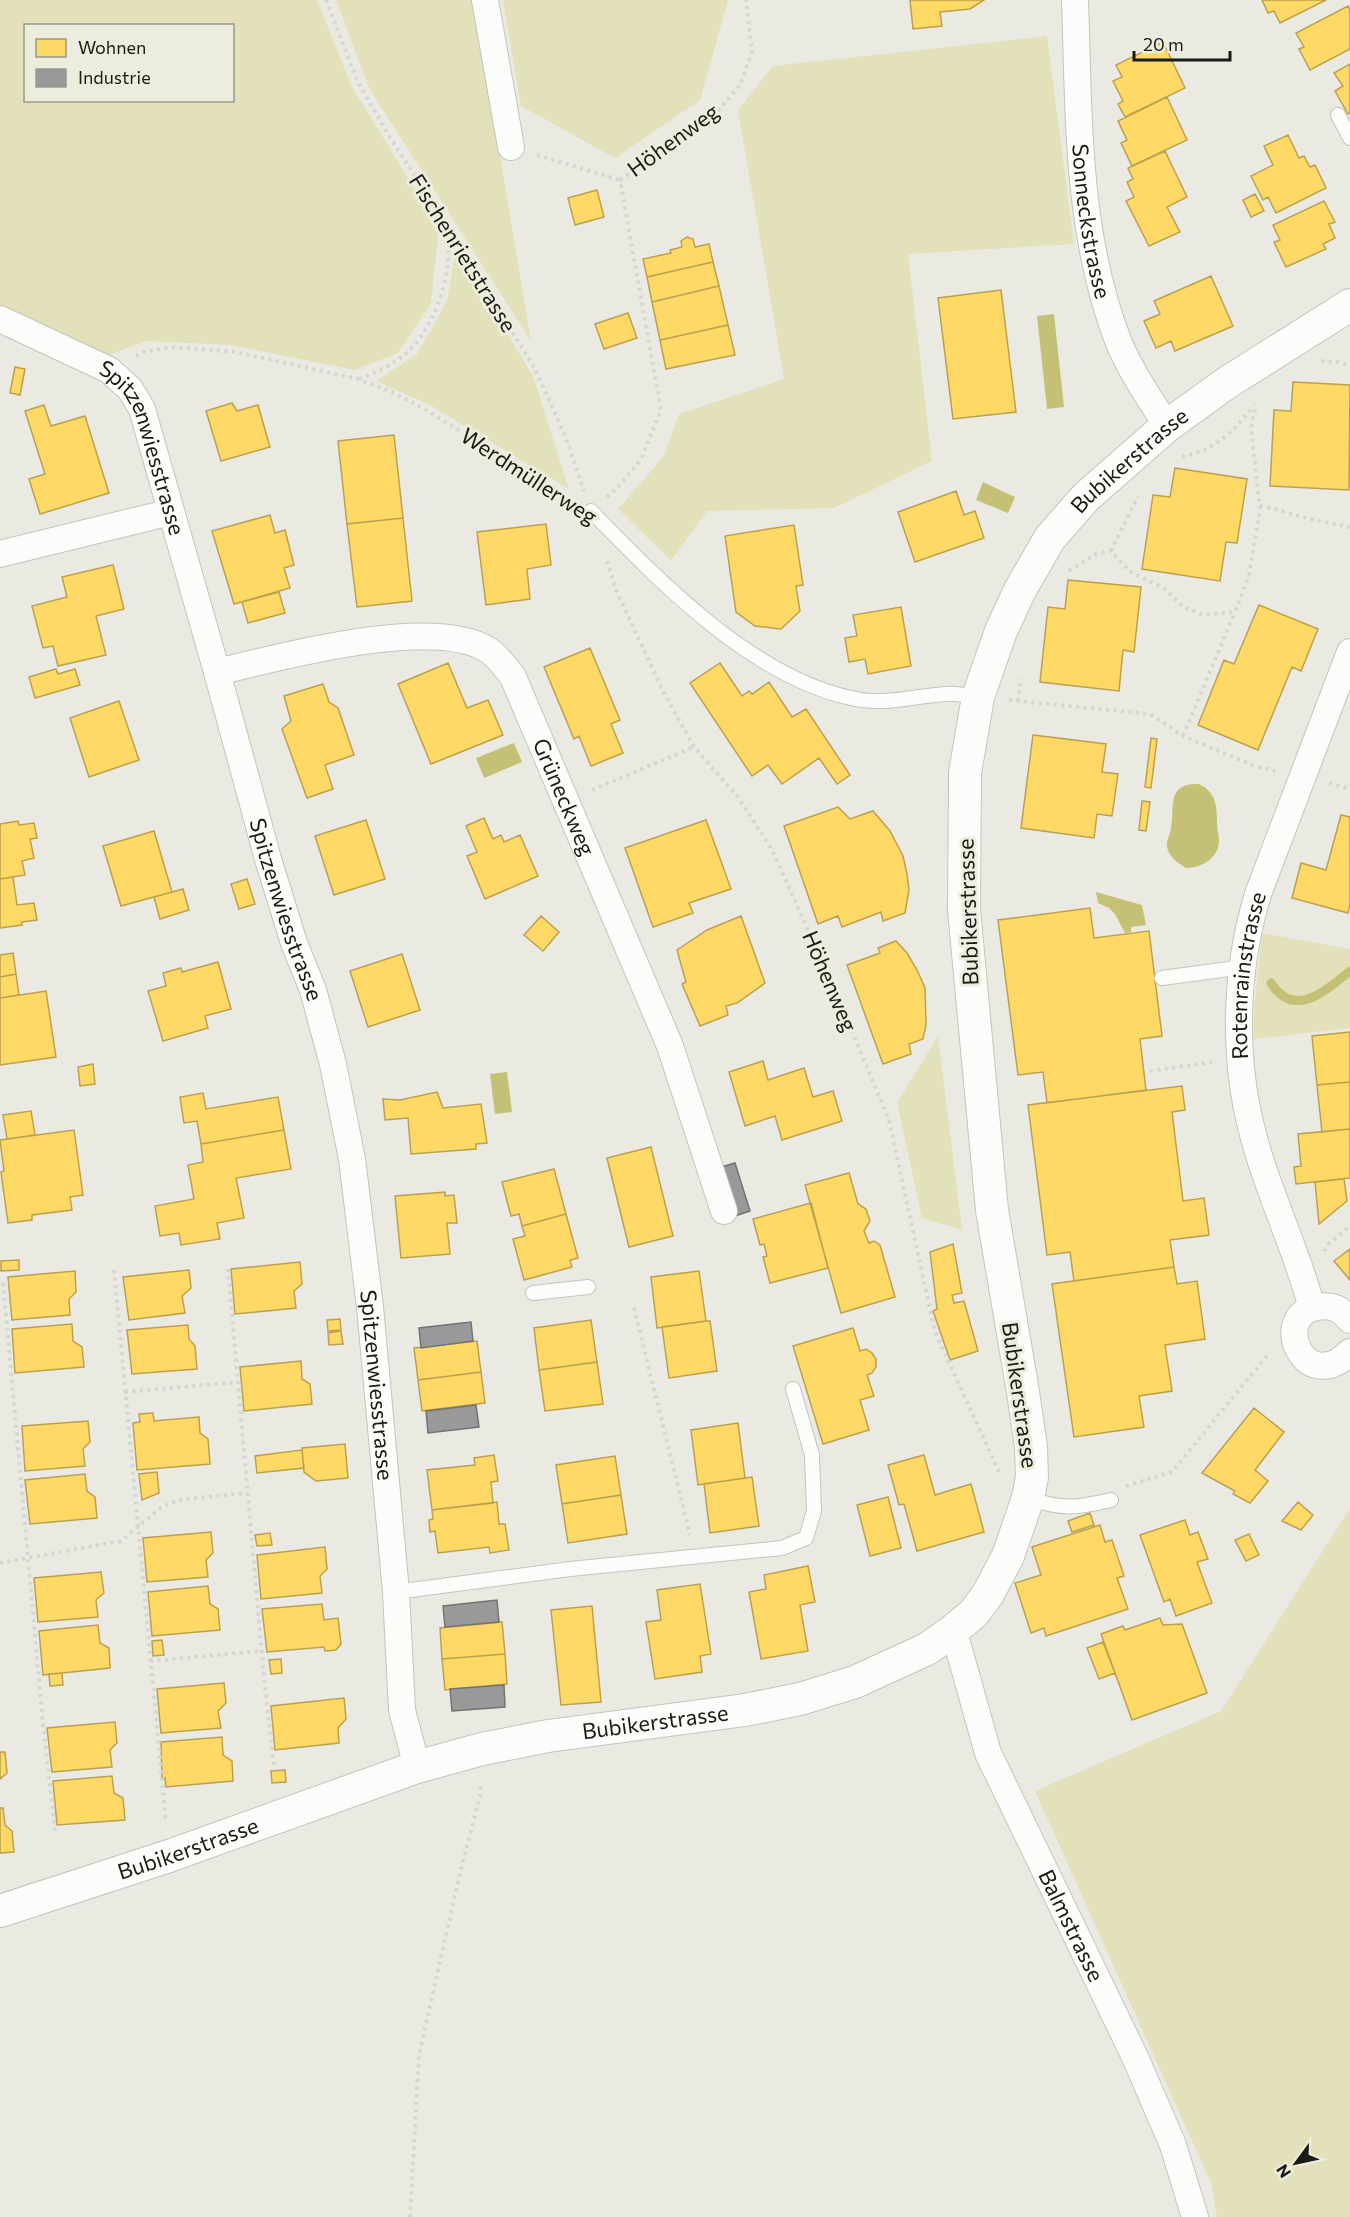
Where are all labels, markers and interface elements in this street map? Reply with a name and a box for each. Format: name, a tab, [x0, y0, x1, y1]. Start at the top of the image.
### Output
legend	[24, 24, 234, 102]
scale bar	[1134, 24, 1230, 62]
text: 20 m	[1143, 33, 1184, 55]
text: Wohnen	[78, 36, 146, 58]
text: Industrie	[78, 66, 151, 88]
street label: Höhenweg	[622, 97, 724, 182]
street label: Sonneckstrasse	[1067, 143, 1117, 301]
street label: Fischenrietstrasse	[404, 169, 523, 337]
street label: Spitzenwiesstrasse	[95, 354, 191, 538]
street label: Bubikerstrasse	[1064, 401, 1193, 518]
street label: Werdmüllerweg	[456, 421, 603, 530]
street label: Grüneckweg	[528, 734, 601, 860]
street label: Spitzenwiesstrasse	[244, 815, 329, 1004]
street label: Bubikerstrasse	[951, 838, 984, 986]
street label: Rotenrainstrasse	[1225, 888, 1271, 1060]
street label: Höhenweg	[797, 926, 864, 1035]
street label: Spitzenwiesstrasse	[355, 1288, 400, 1481]
street label: Bubikerstrasse	[997, 1320, 1044, 1470]
street label: Bubikerstrasse	[580, 1698, 730, 1744]
street label: Bubikerstrasse	[114, 1811, 262, 1885]
street label: Balmstrasse	[1033, 1865, 1110, 1986]
north arrow	[1266, 2133, 1326, 2193]
text: N	[1272, 2161, 1294, 2182]

